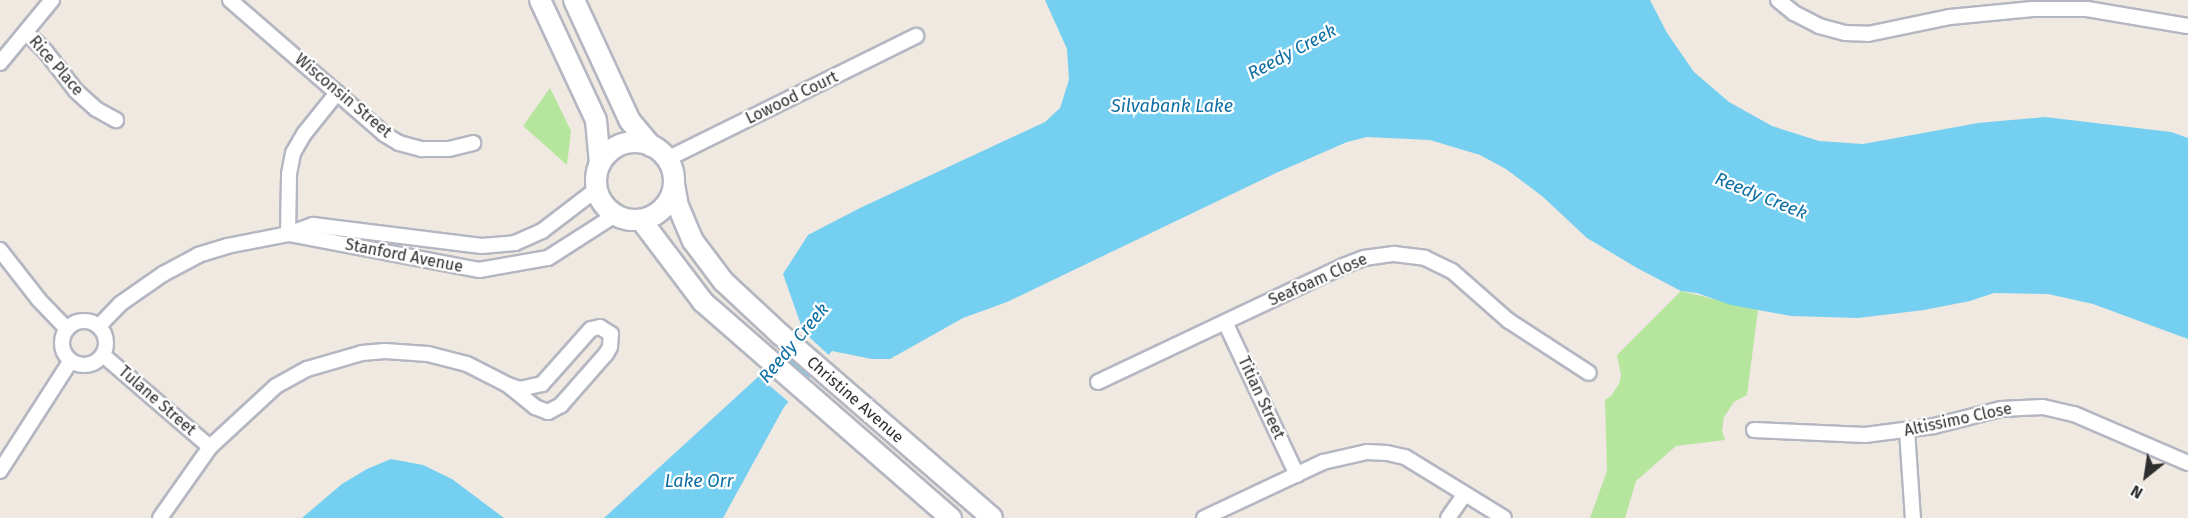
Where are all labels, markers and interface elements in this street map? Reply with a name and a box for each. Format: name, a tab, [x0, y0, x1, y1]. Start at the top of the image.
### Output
water label: Reedy Creek	[1244, 20, 1340, 84]
street label: Rice Place	[25, 32, 87, 100]
street label: Wisconsin Street	[291, 50, 395, 142]
street label: Lowood Court	[743, 67, 841, 129]
water label: Silvabank Lake	[1111, 95, 1233, 117]
water label: Reedy Creek	[1712, 168, 1810, 224]
street label: Stanford Avenue	[343, 235, 465, 277]
street label: Seafoam Close	[1266, 250, 1370, 310]
water label: Reedy Creek	[754, 299, 834, 387]
street label: Christine Avenue	[803, 353, 907, 447]
street label: Titian Street	[1234, 354, 1288, 442]
street label: Tulane Street	[114, 362, 200, 440]
street label: Altissimo Close	[1902, 399, 2014, 441]
north arrow	[2116, 446, 2176, 506]
water label: Lake Orr	[665, 470, 733, 492]
text: N	[2127, 481, 2146, 503]

